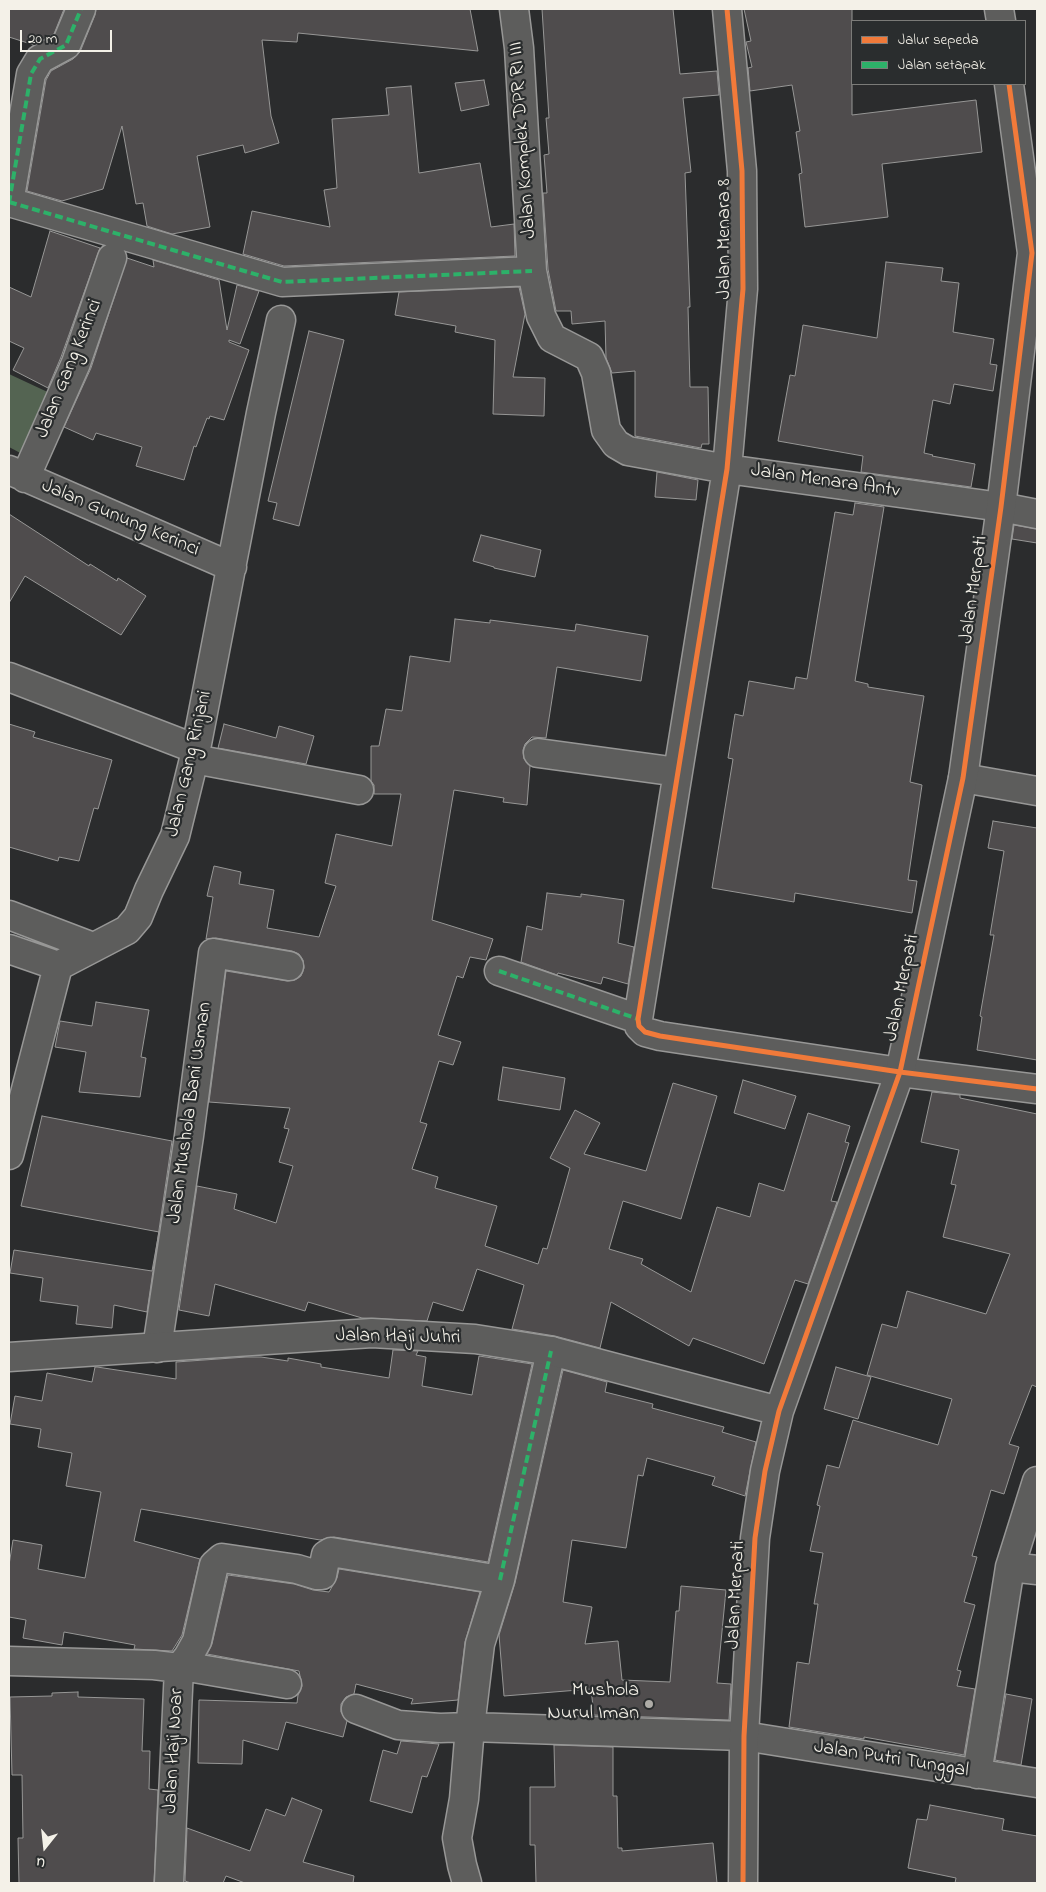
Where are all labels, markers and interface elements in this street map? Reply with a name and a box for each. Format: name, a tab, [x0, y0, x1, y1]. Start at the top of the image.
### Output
scale bar	[22, 20, 115, 52]
legend	[851, 20, 1026, 85]
text: 20 m	[28, 28, 57, 50]
text: Jalur sepeda	[898, 29, 979, 51]
street label: Jalan Komplek DPR RI III	[505, 41, 543, 239]
text: Jalan setapak	[898, 54, 986, 76]
street label: Jalan Menara 8	[714, 179, 738, 299]
street label: Jalan Gang Kerinci	[31, 296, 109, 442]
street label: Jalan Menara Antv	[749, 460, 901, 504]
street label: Jalan Gunung Kerinci	[37, 475, 203, 563]
street label: Jalan Merpati	[956, 534, 994, 646]
street label: Jalan Gang Rinjani	[161, 688, 219, 840]
street label: Jalan Merpati	[880, 932, 926, 1044]
street label: Jalan Mushola Bani Usman	[164, 1001, 218, 1225]
street label: Jalan Haji Juhri	[335, 1325, 461, 1351]
street label: Jalan Merpati	[722, 1540, 752, 1650]
place label: Mushola Nurul Iman	[547, 1680, 639, 1727]
street label: Jalan Haji Noar	[160, 1688, 190, 1814]
marker: Mushola Nurul Iman	[643, 1698, 655, 1710]
street label: Jalan Putri Tunggal	[812, 1736, 970, 1784]
north arrow	[20, 1822, 70, 1872]
text: U	[34, 1851, 48, 1873]

